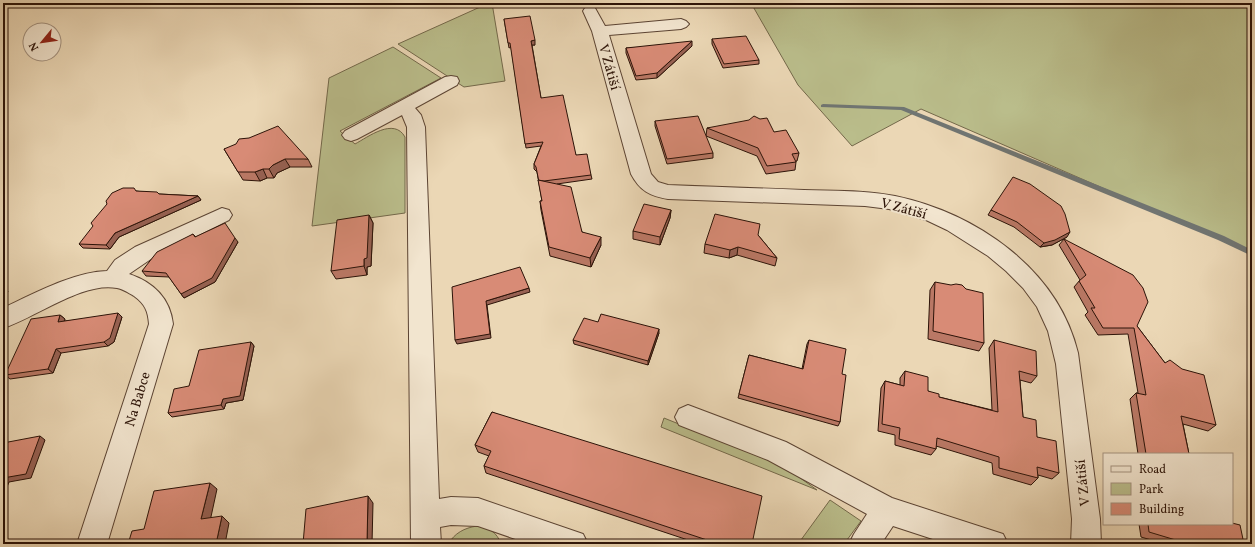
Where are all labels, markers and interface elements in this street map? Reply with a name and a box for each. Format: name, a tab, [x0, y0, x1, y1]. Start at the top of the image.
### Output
north arrow	[22, 22, 62, 62]
text: N	[26, 39, 43, 53]
street label: V Zátiší	[593, 42, 624, 93]
street label: V Zátiší	[878, 194, 929, 225]
street label: Na Babce	[121, 369, 156, 429]
legend	[1103, 453, 1233, 525]
street label: V Zátiší	[1072, 458, 1095, 507]
text: Road	[1139, 462, 1166, 478]
text: Park	[1139, 482, 1164, 498]
text: Building	[1139, 502, 1184, 518]

